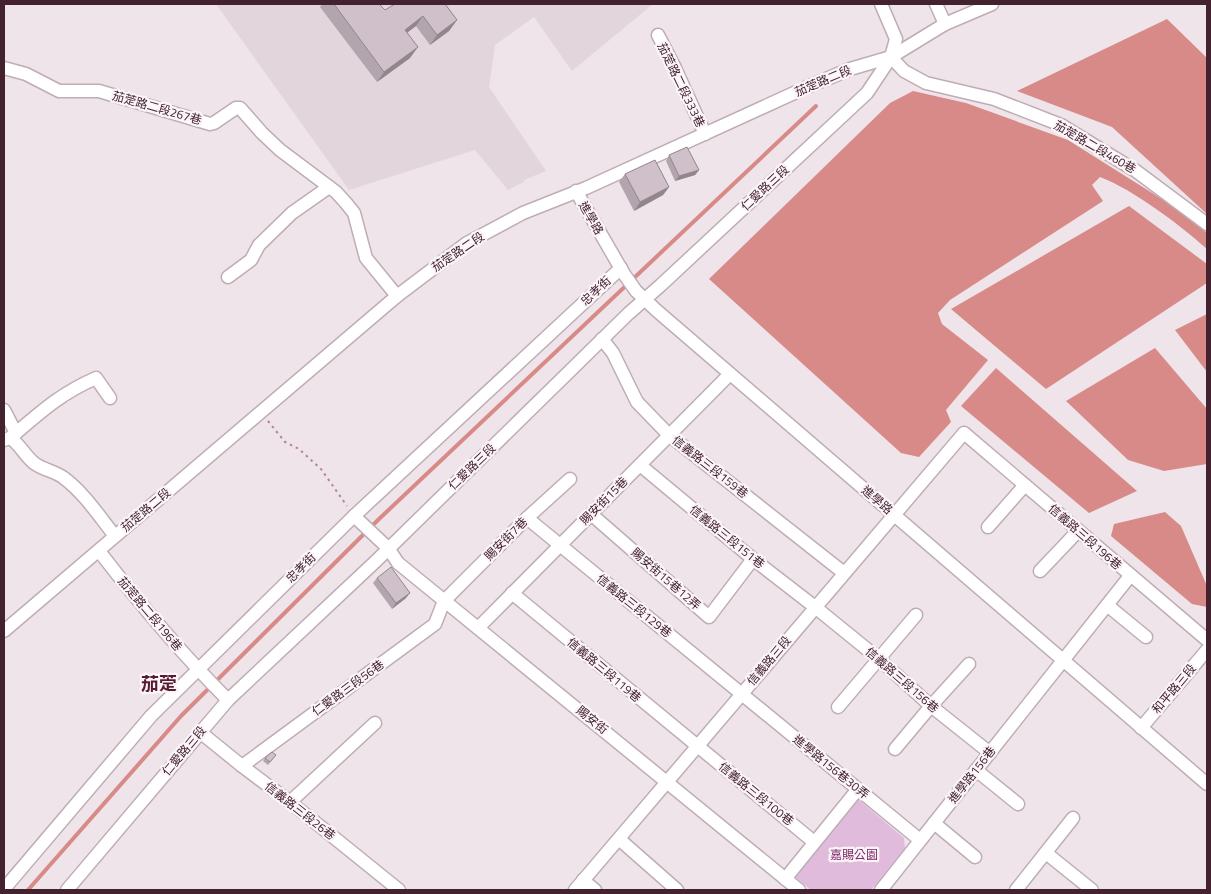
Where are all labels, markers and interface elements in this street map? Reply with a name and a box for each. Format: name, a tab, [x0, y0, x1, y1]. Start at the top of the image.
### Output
street label: 茄萣路二段333巷	[653, 39, 710, 130]
street label: 茄萣路二段	[791, 60, 854, 101]
street label: 茄萣路二段267巷	[110, 86, 204, 129]
street label: 茄萣路二段460巷	[1051, 115, 1140, 178]
street label: 仁愛路三段	[736, 160, 793, 215]
street label: 進學路	[574, 197, 609, 238]
street label: 茄萣路二段	[428, 227, 488, 276]
street label: 忠孝街	[576, 271, 615, 310]
street label: 信義路三段159巷	[668, 431, 752, 502]
street label: 仁愛路三段	[443, 439, 500, 494]
street label: 賜安街15巷	[575, 472, 632, 529]
street label: 進學路	[858, 481, 897, 519]
street label: 茄萣路二段	[117, 483, 175, 536]
street label: 信義路三段196巷	[1044, 499, 1126, 574]
street label: 信義路三段151巷	[686, 500, 769, 573]
street label: 賜安街7巷	[480, 513, 532, 565]
street label: 賜安街15巷12弄	[627, 543, 705, 614]
street label: 忠孝街	[281, 548, 320, 587]
street label: 信義路三段129巷	[593, 569, 676, 642]
street label: 茄萣路二段196巷	[113, 572, 187, 655]
street label: 信義路三段	[742, 632, 795, 690]
street label: 信義路三段119巷	[563, 633, 646, 707]
street label: 信義路三段156巷	[861, 642, 943, 717]
street label: 仁愛路三段56巷	[308, 655, 388, 720]
street label: 和平路三段	[1147, 660, 1200, 718]
district label: 茄萣	[141, 670, 177, 697]
street label: 賜安街	[572, 701, 612, 738]
street label: 仁愛路三段	[157, 722, 210, 780]
street label: 進學路156巷30弄	[789, 730, 874, 803]
street label: 進學路156巷	[943, 742, 1000, 807]
street label: 信義路三段100巷	[715, 757, 798, 830]
street label: 信義路三段26巷	[261, 777, 340, 844]
park label: 嘉賜公園	[830, 845, 878, 864]

